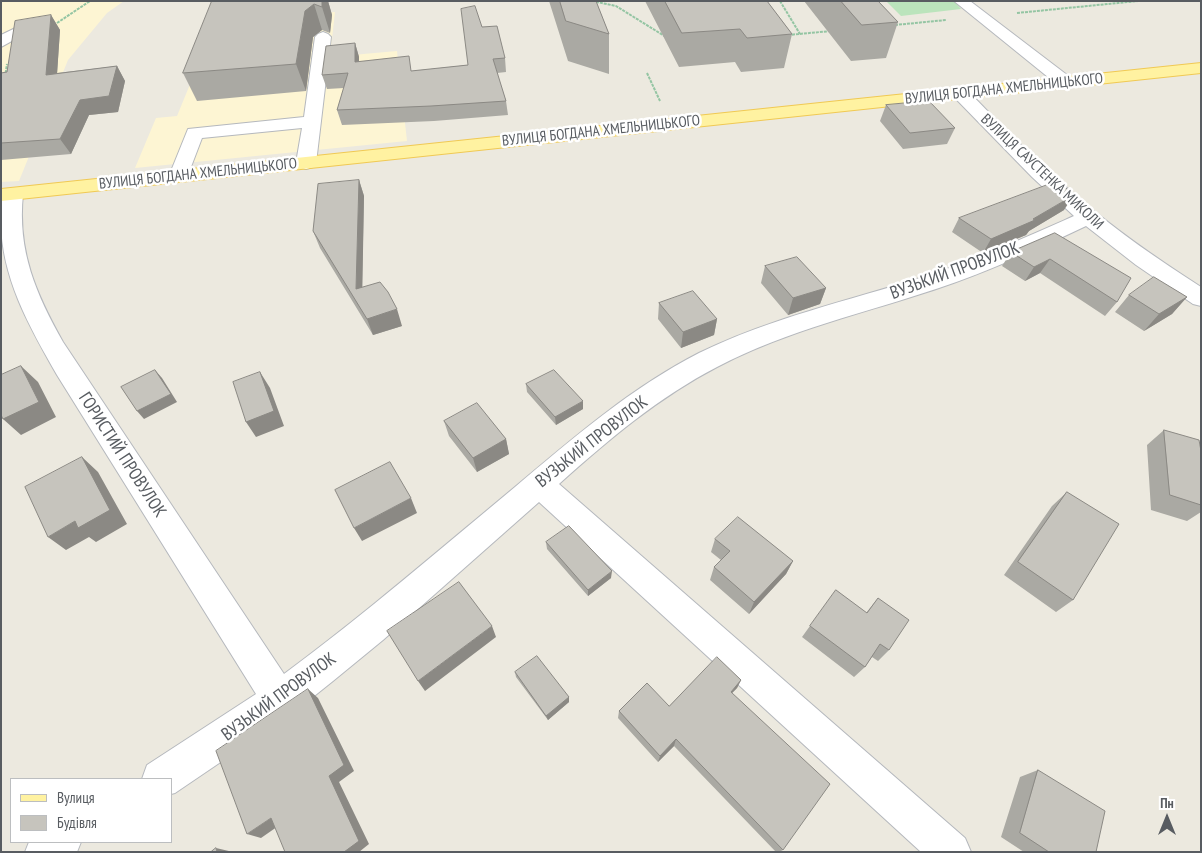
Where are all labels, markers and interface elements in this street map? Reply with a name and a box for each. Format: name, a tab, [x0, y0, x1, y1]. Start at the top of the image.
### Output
street label: ВУЛИЦЯ БОГДАНА ХМЕЛЬНИЦЬКОГО	[904, 70, 1104, 108]
street label: ВУЛИЦЯ САУСТЕНКА МИКОЛИ	[977, 110, 1107, 234]
street label: ВУЛИЦЯ БОГДАНА ХМЕЛЬНИЦЬКОГО	[501, 112, 701, 150]
street label: ВУЛИЦЯ БОГДАНА ХМЕЛЬНИЦЬКОГО	[98, 155, 298, 193]
street label: ВУЗЬКИЙ ПРОВУЛОК	[887, 238, 1023, 304]
street label: ГОРИСТИЙ ПРОВУЛОК	[74, 388, 170, 522]
street label: ВУЗЬКИЙ ПРОВУЛОК	[532, 392, 652, 492]
street label: ВУЗЬКИЙ ПРОВУЛОК	[218, 648, 340, 746]
legend	[10, 778, 172, 843]
text: Вулиця	[57, 788, 95, 807]
north arrow	[1142, 793, 1192, 843]
text: Пн	[1160, 794, 1174, 812]
text: Будівля	[57, 813, 97, 832]

